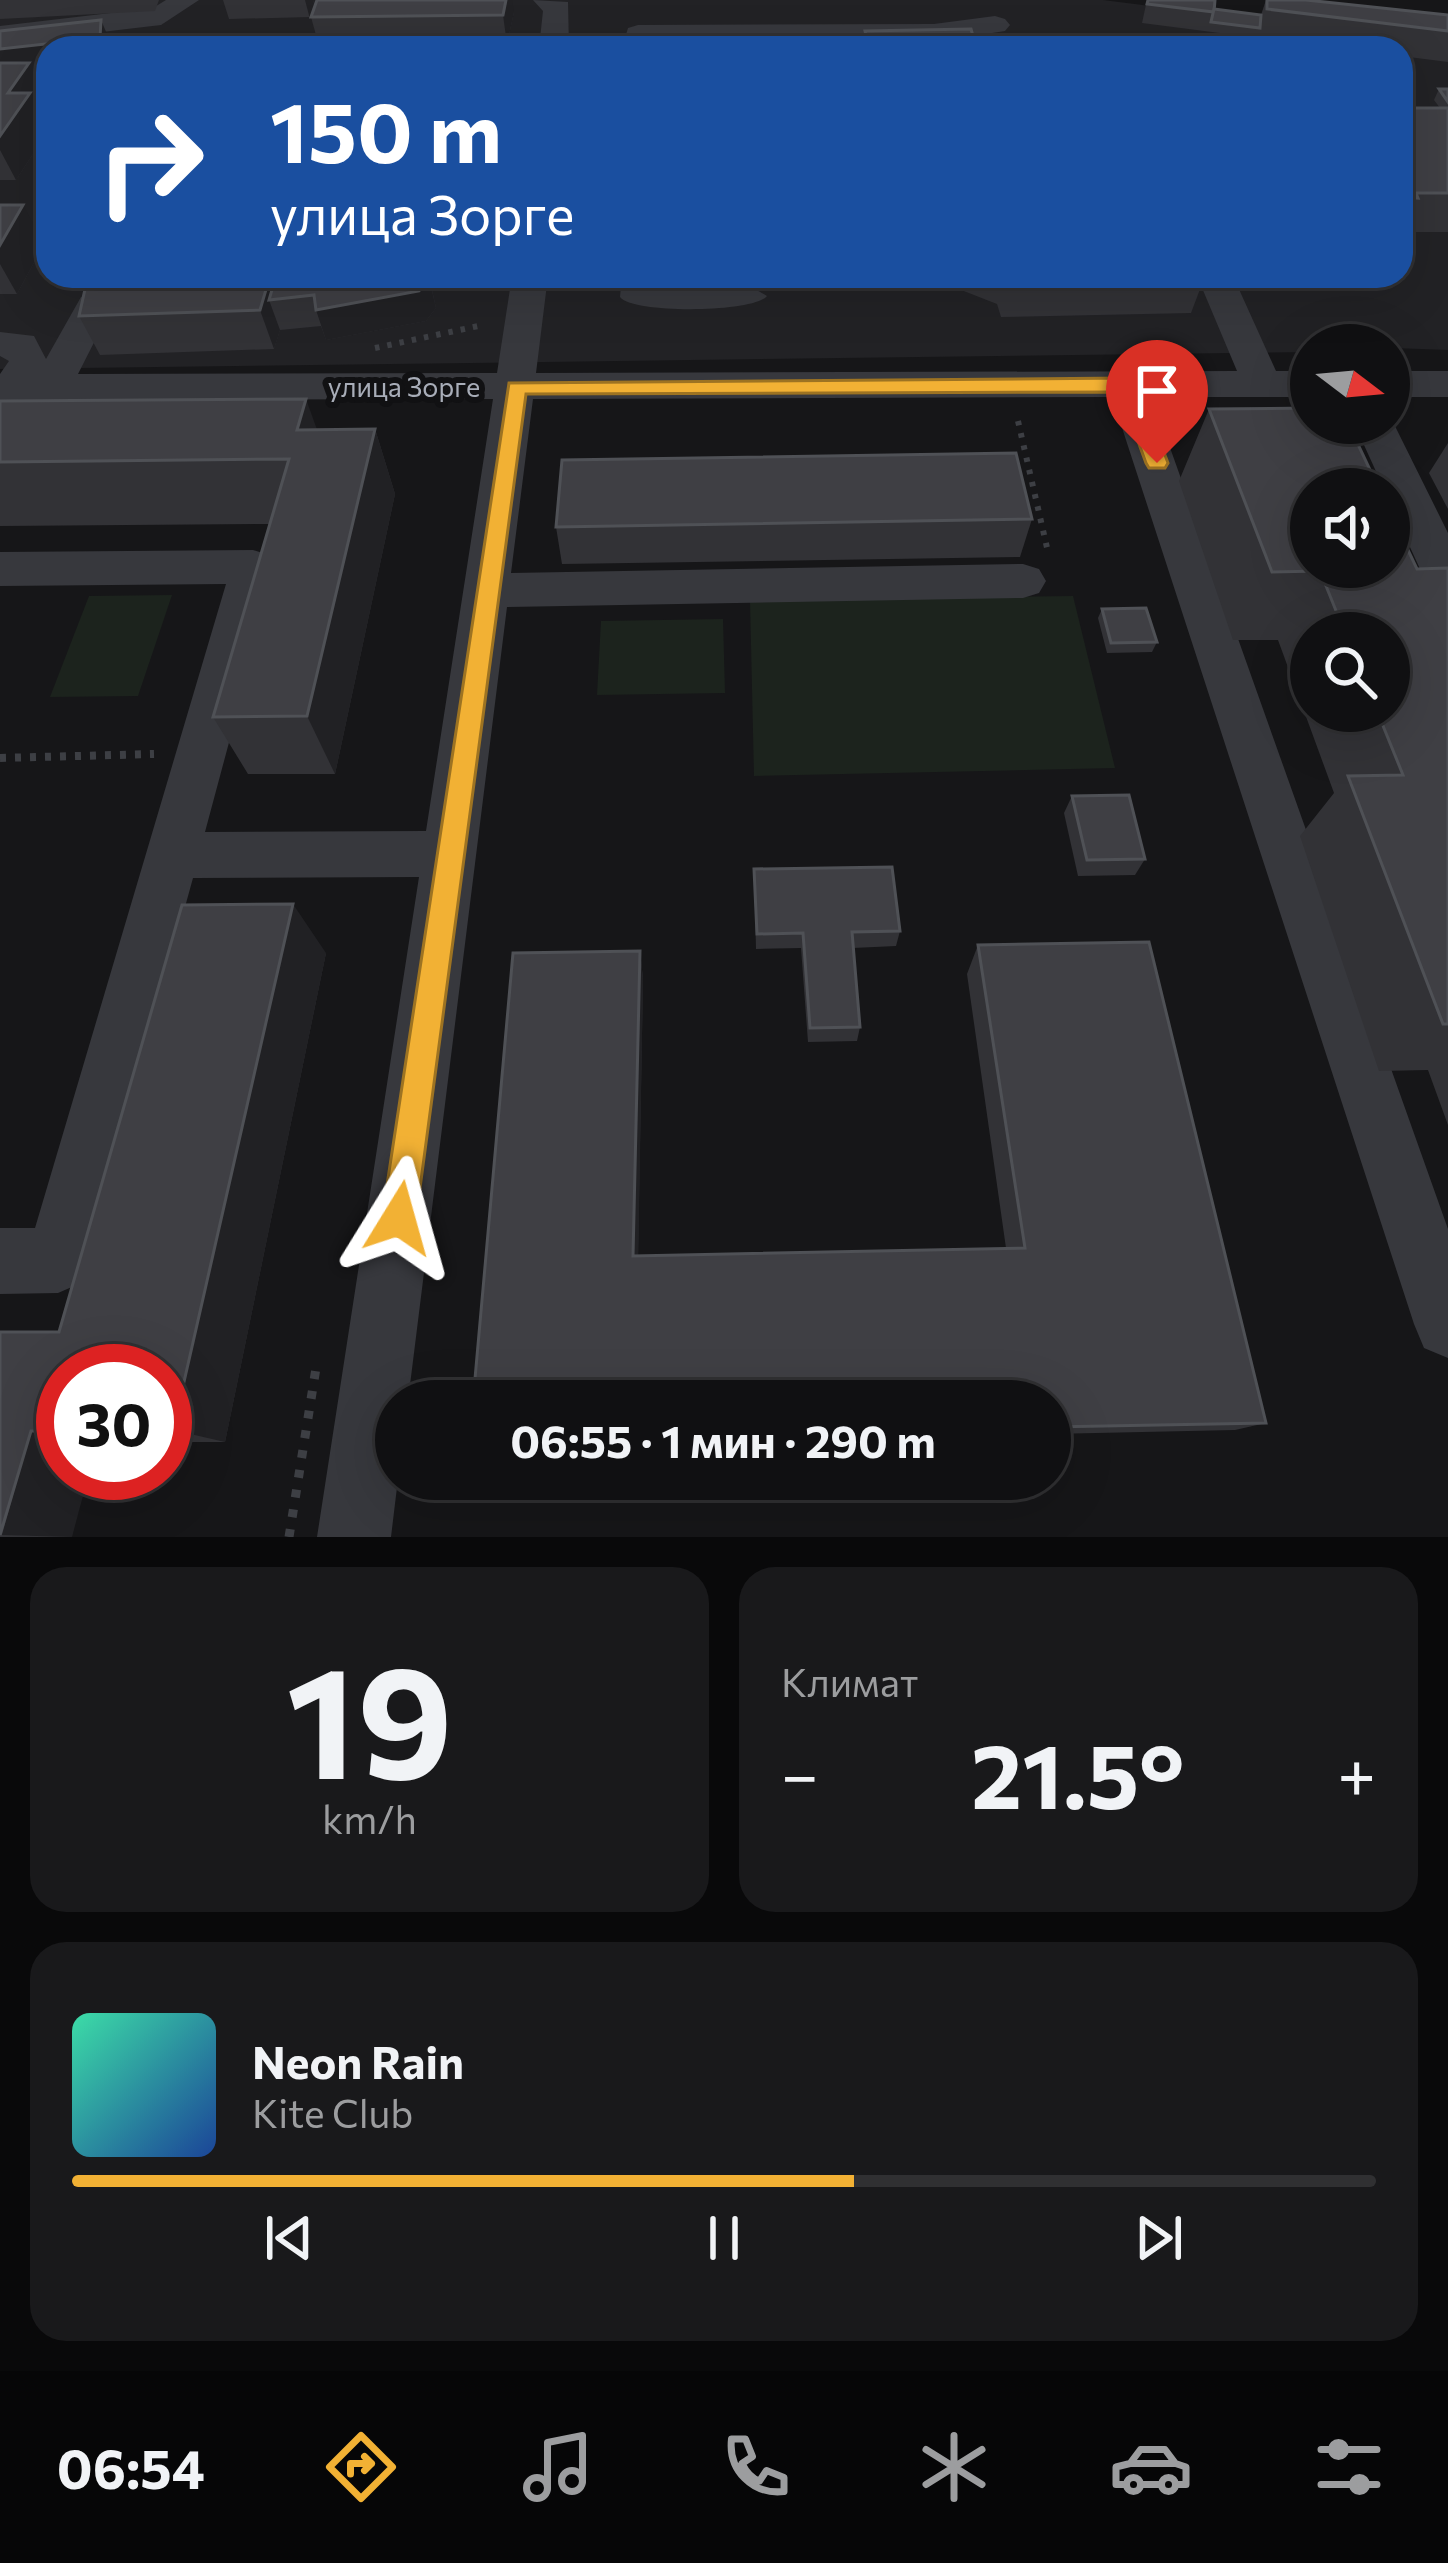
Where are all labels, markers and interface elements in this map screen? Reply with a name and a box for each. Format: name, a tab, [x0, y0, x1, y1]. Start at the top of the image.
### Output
text: 150 m	[270, 78, 502, 180]
icon: right	[72, 84, 228, 240]
text: улица Зорге	[270, 180, 575, 246]
north arrow	[1290, 324, 1410, 444]
map controls	[1290, 324, 1410, 732]
pin	[1106, 340, 1208, 463]
icon: arrive	[1124, 358, 1190, 424]
street label: улица Зорге	[328, 370, 480, 403]
button: sound	[1290, 468, 1410, 588]
button: search	[1290, 612, 1410, 732]
position arrow	[336, 1155, 462, 1281]
speed limit sign: 30	[36, 1344, 192, 1500]
text: 06:55 · 1 мин · 290 m	[510, 1412, 936, 1467]
text: 19	[286, 1620, 453, 1811]
text: Климат	[781, 1657, 918, 1705]
text: 21.5°	[971, 1717, 1185, 1828]
text: −	[781, 1732, 819, 1813]
text: +	[1337, 1732, 1376, 1813]
text: km/h	[322, 1794, 417, 1842]
text: Neon Rain	[252, 2033, 464, 2088]
text: Kite Club	[252, 2088, 413, 2136]
icon: previous	[256, 2205, 322, 2271]
icon: pause	[691, 2205, 757, 2271]
icon: next	[1126, 2205, 1192, 2271]
icon: directions	[319, 2425, 403, 2509]
icon: music	[516, 2425, 600, 2509]
icon: phone	[714, 2425, 798, 2509]
icon: climate	[912, 2425, 996, 2509]
icon: car	[1109, 2425, 1193, 2509]
icon: filters	[1307, 2425, 1391, 2509]
text: 06:54	[57, 2434, 205, 2500]

